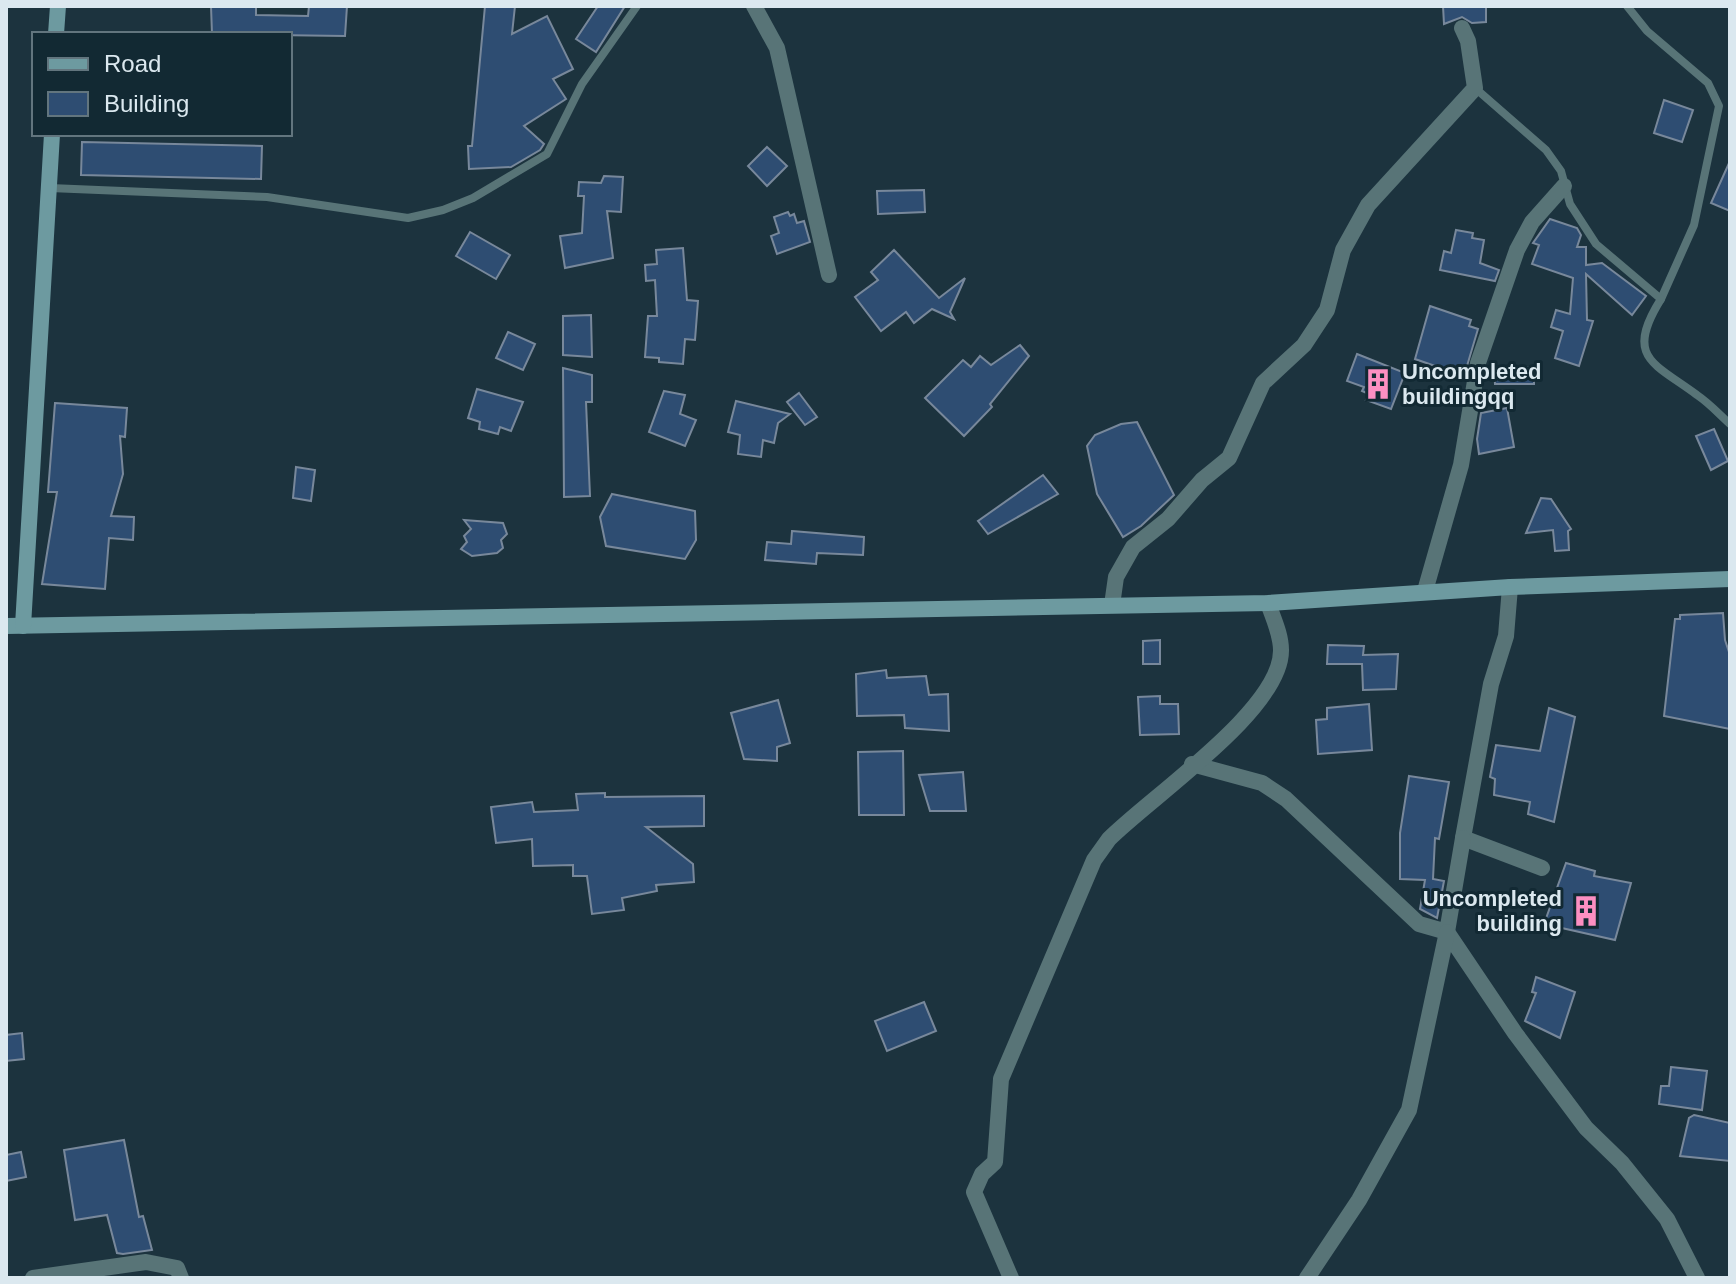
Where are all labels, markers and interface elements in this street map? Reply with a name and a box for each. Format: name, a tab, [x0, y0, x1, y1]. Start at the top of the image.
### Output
legend	[32, 32, 292, 136]
text: Road	[104, 50, 161, 77]
text: Building	[104, 90, 189, 117]
place label: Uncompleted buildingqq	[1402, 359, 1541, 409]
building icon: Uncompleted buildingqq	[1361, 367, 1395, 401]
place label: Uncompleted building	[1423, 886, 1562, 936]
building icon: Uncompleted building	[1569, 894, 1603, 928]

